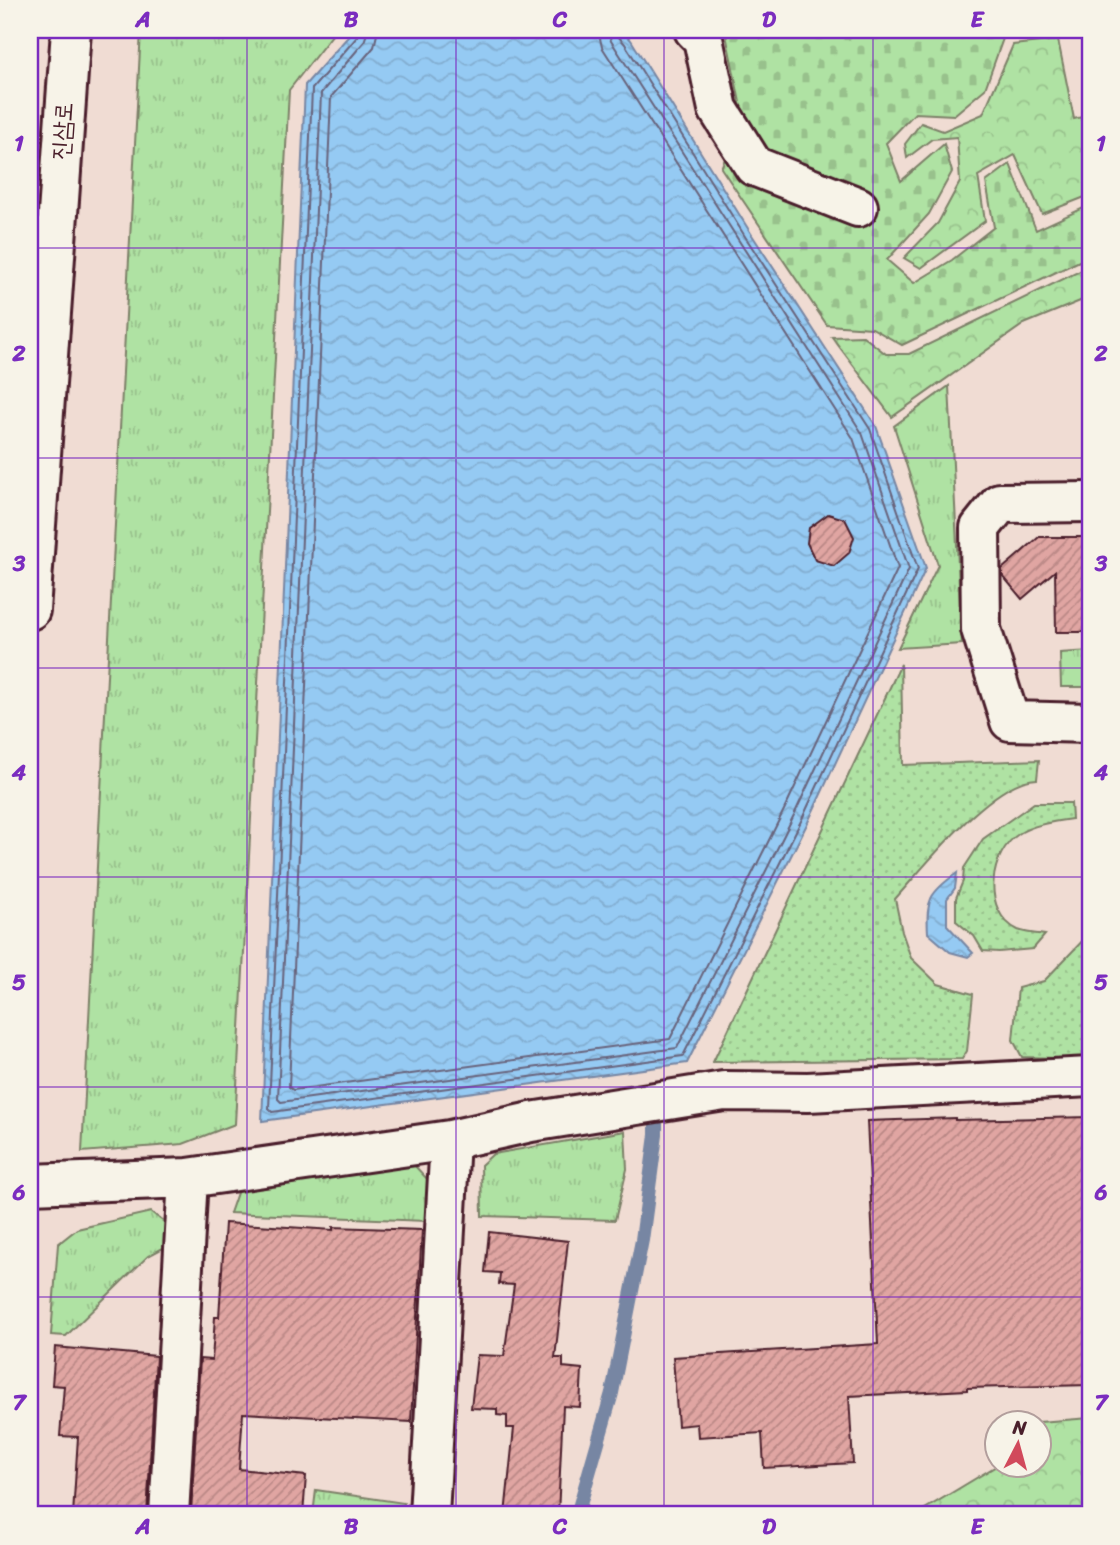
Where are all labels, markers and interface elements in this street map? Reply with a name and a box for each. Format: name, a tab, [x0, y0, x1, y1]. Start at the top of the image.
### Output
text: A	[134, 0, 151, 40]
text: B	[344, 0, 359, 40]
text: C	[552, 0, 568, 40]
text: D	[762, 0, 777, 40]
text: E	[971, 0, 986, 40]
street label: 진삼로	[39, 101, 85, 161]
text: 1	[14, 123, 24, 164]
text: 1	[1096, 123, 1106, 164]
text: 2	[11, 333, 26, 374]
text: 2	[1093, 333, 1108, 374]
text: 3	[12, 543, 26, 584]
text: 3	[1094, 543, 1108, 584]
text: 4	[11, 752, 27, 793]
text: 4	[1093, 752, 1109, 793]
text: 5	[12, 962, 26, 1003]
text: 5	[1094, 962, 1108, 1003]
text: 6	[11, 1172, 26, 1213]
text: 6	[1093, 1172, 1108, 1213]
text: 7	[12, 1382, 27, 1423]
text: 7	[1094, 1382, 1109, 1423]
north arrow	[984, 1408, 1054, 1478]
text: N	[1010, 1410, 1029, 1445]
text: A	[134, 1506, 151, 1545]
text: B	[344, 1506, 359, 1545]
text: C	[552, 1506, 568, 1545]
text: D	[762, 1506, 777, 1545]
text: E	[971, 1506, 986, 1545]

